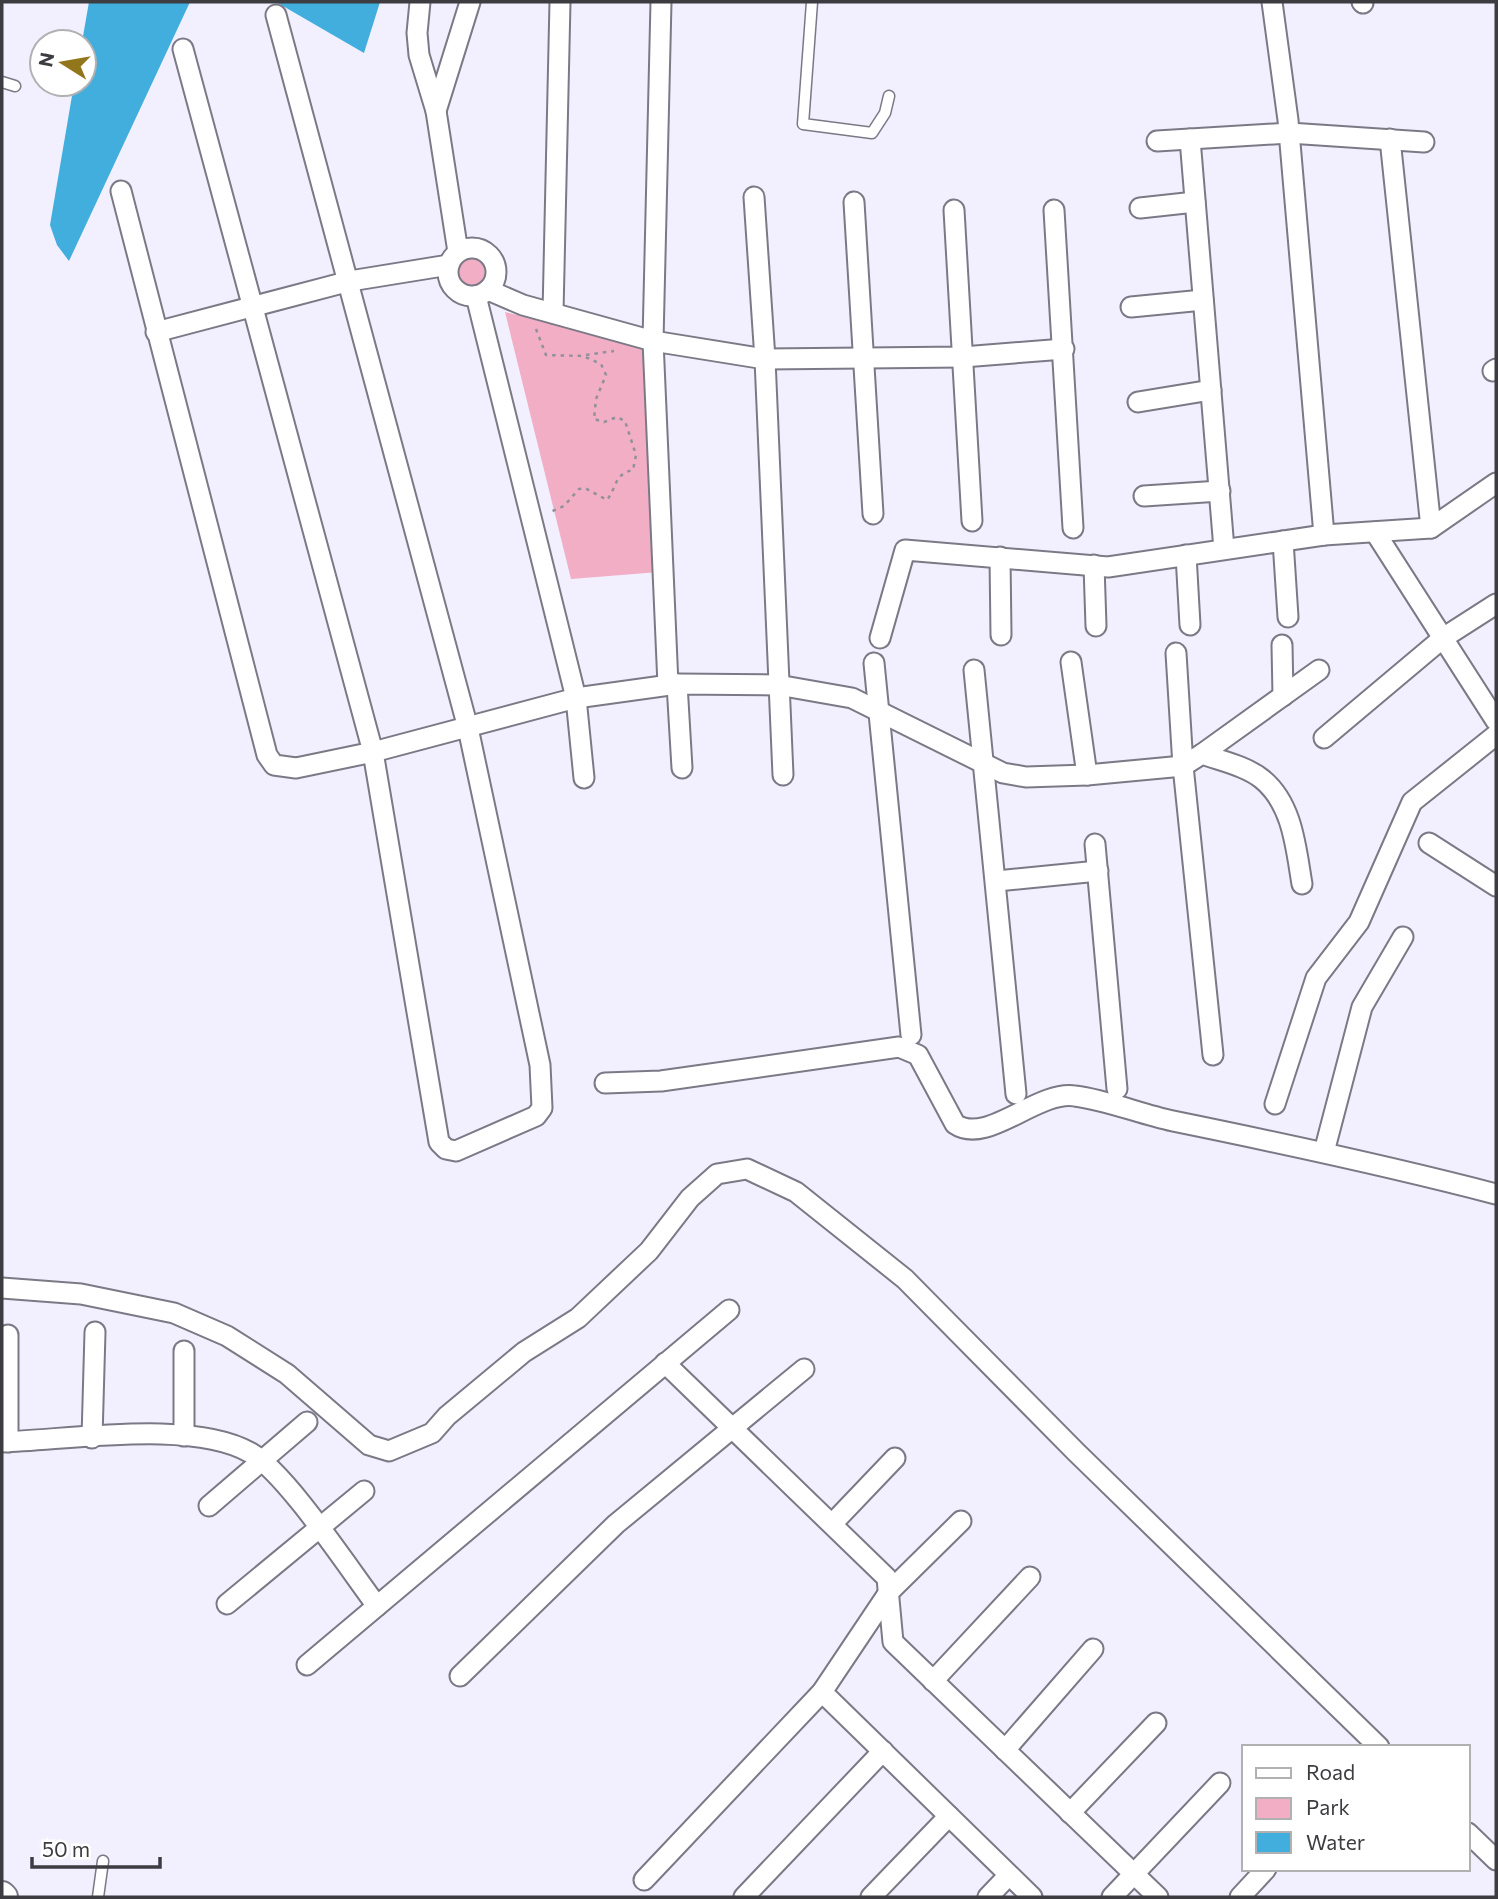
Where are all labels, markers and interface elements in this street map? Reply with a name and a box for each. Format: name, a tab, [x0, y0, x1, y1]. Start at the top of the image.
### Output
north arrow	[28, 28, 98, 98]
text: N	[33, 50, 58, 69]
legend	[1242, 1745, 1470, 1871]
text: Road	[1306, 1759, 1355, 1784]
text: Park	[1306, 1794, 1350, 1819]
scale bar	[32, 1826, 159, 1870]
text: Water	[1306, 1829, 1365, 1854]
text: 50 m	[42, 1836, 90, 1861]

